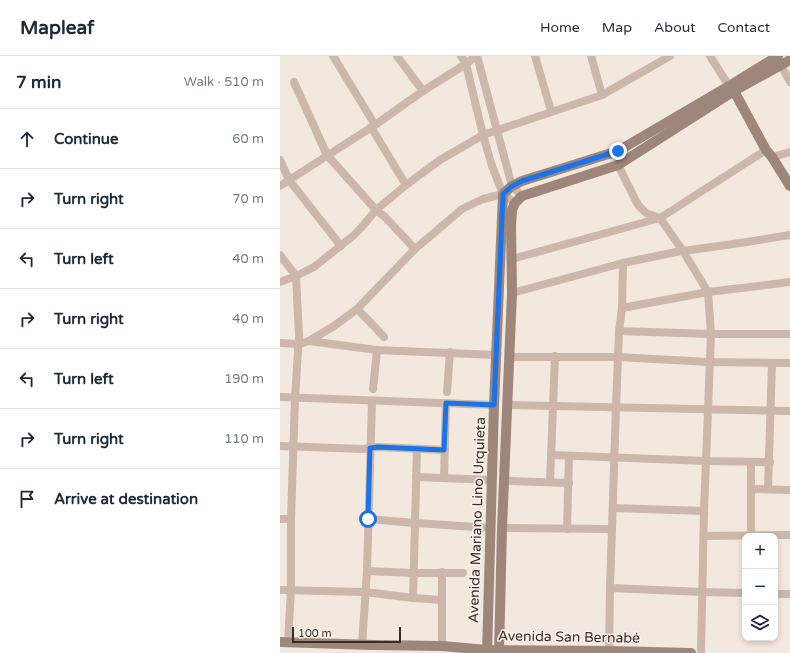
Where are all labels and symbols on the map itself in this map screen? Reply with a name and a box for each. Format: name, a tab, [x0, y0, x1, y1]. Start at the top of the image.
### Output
route end	[609, 142, 627, 160]
street label: Avenida Mariano Lino Urquieta	[465, 417, 489, 623]
route start	[359, 510, 377, 528]
scale bar	[292, 625, 401, 644]
street label: Avenida San Bernabé	[498, 627, 640, 647]

